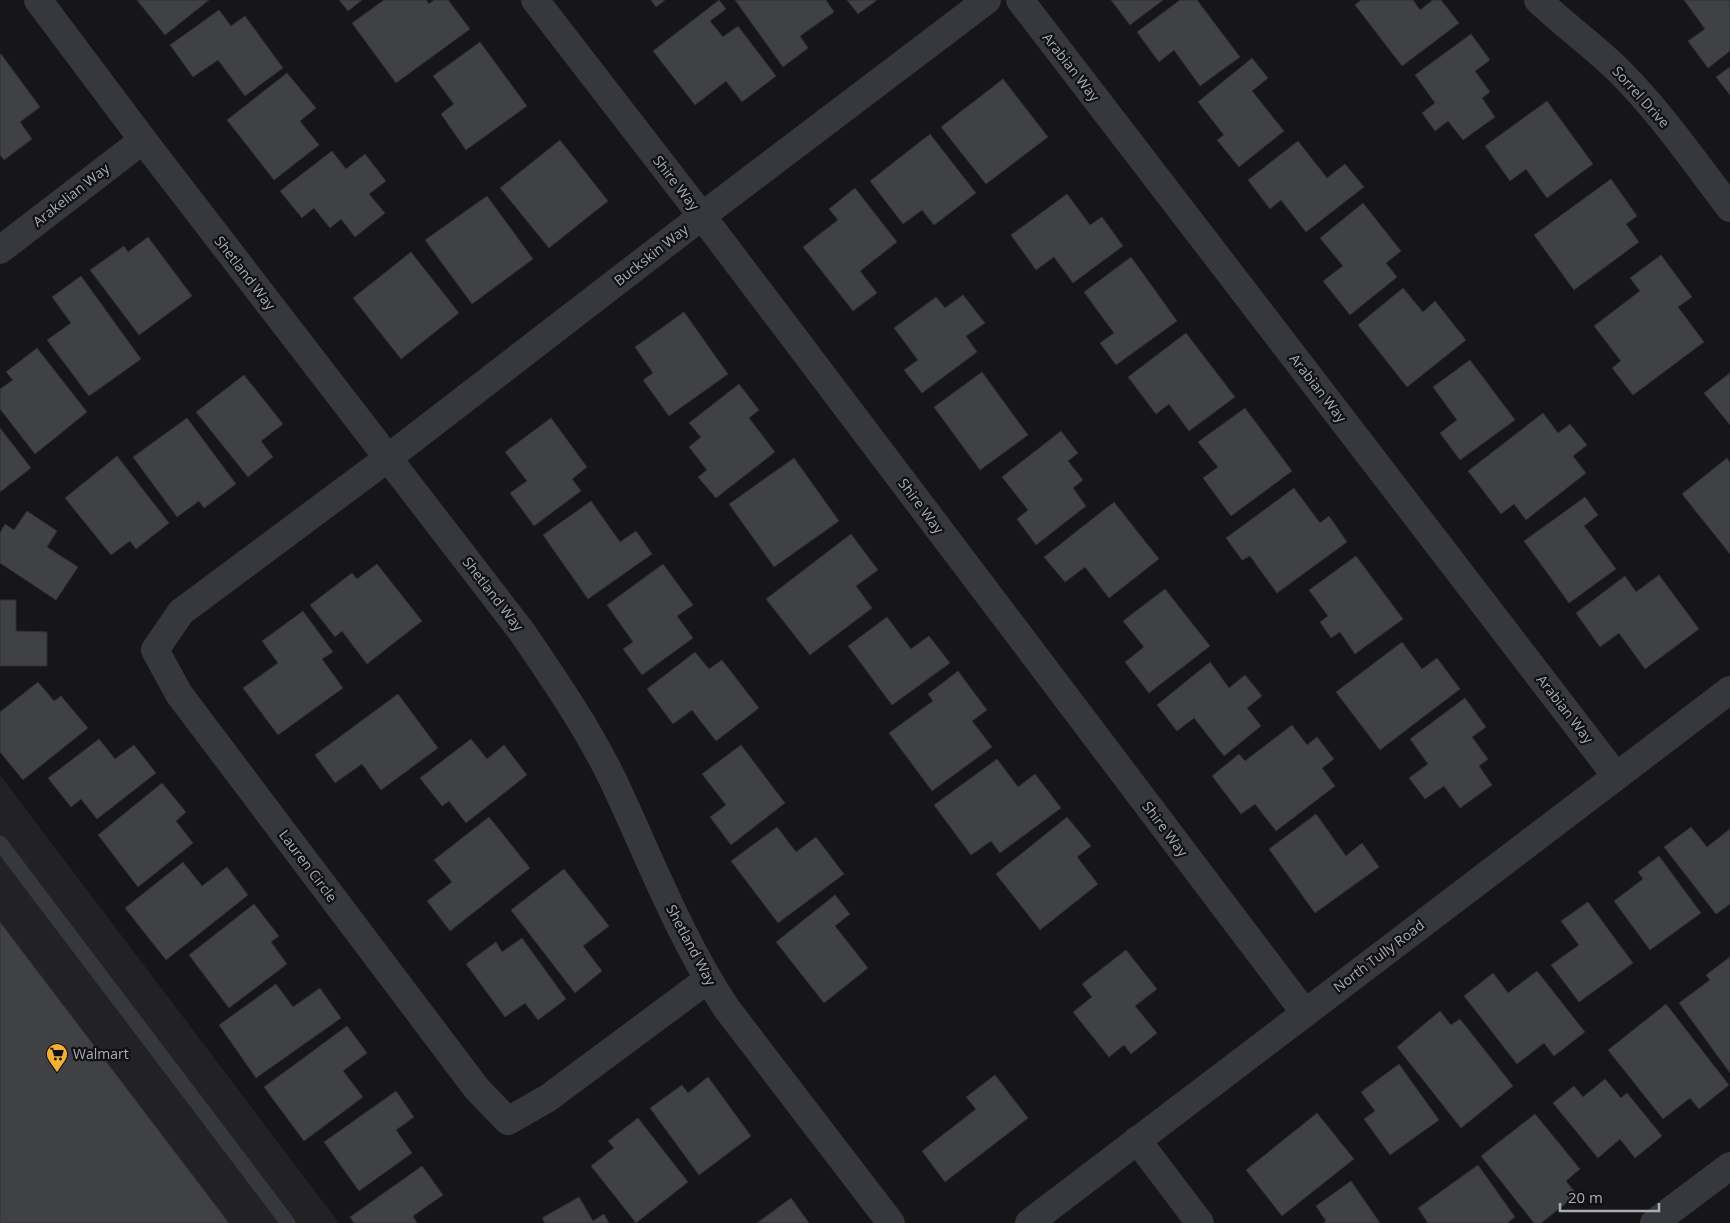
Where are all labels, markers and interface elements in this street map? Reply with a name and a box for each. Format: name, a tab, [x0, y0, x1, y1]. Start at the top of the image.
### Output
street label: Arabian Way	[1039, 28, 1105, 106]
street label: Sorrel Drive	[1609, 62, 1674, 132]
street label: Shire Way	[649, 151, 704, 215]
street label: Arakelian Way	[28, 158, 114, 231]
street label: Buckskin Way	[610, 219, 692, 290]
street label: Shetland Way	[211, 232, 281, 314]
street label: Arabian Way	[1286, 349, 1352, 427]
street label: Shire Way	[894, 474, 949, 538]
street label: Shetland Way	[459, 553, 529, 635]
street label: Arabian Way	[1533, 670, 1599, 748]
street label: Shire Way	[1138, 797, 1193, 861]
street label: Lauren Circle	[275, 826, 342, 906]
street label: Shetland Way	[662, 901, 721, 989]
street label: North Tully Road	[1329, 915, 1428, 996]
supermarket icon: Walmart	[45, 1042, 69, 1073]
place label: Walmart	[73, 1044, 129, 1063]
scale bar	[1560, 1180, 1659, 1212]
text: 20 m	[1568, 1187, 1603, 1207]

